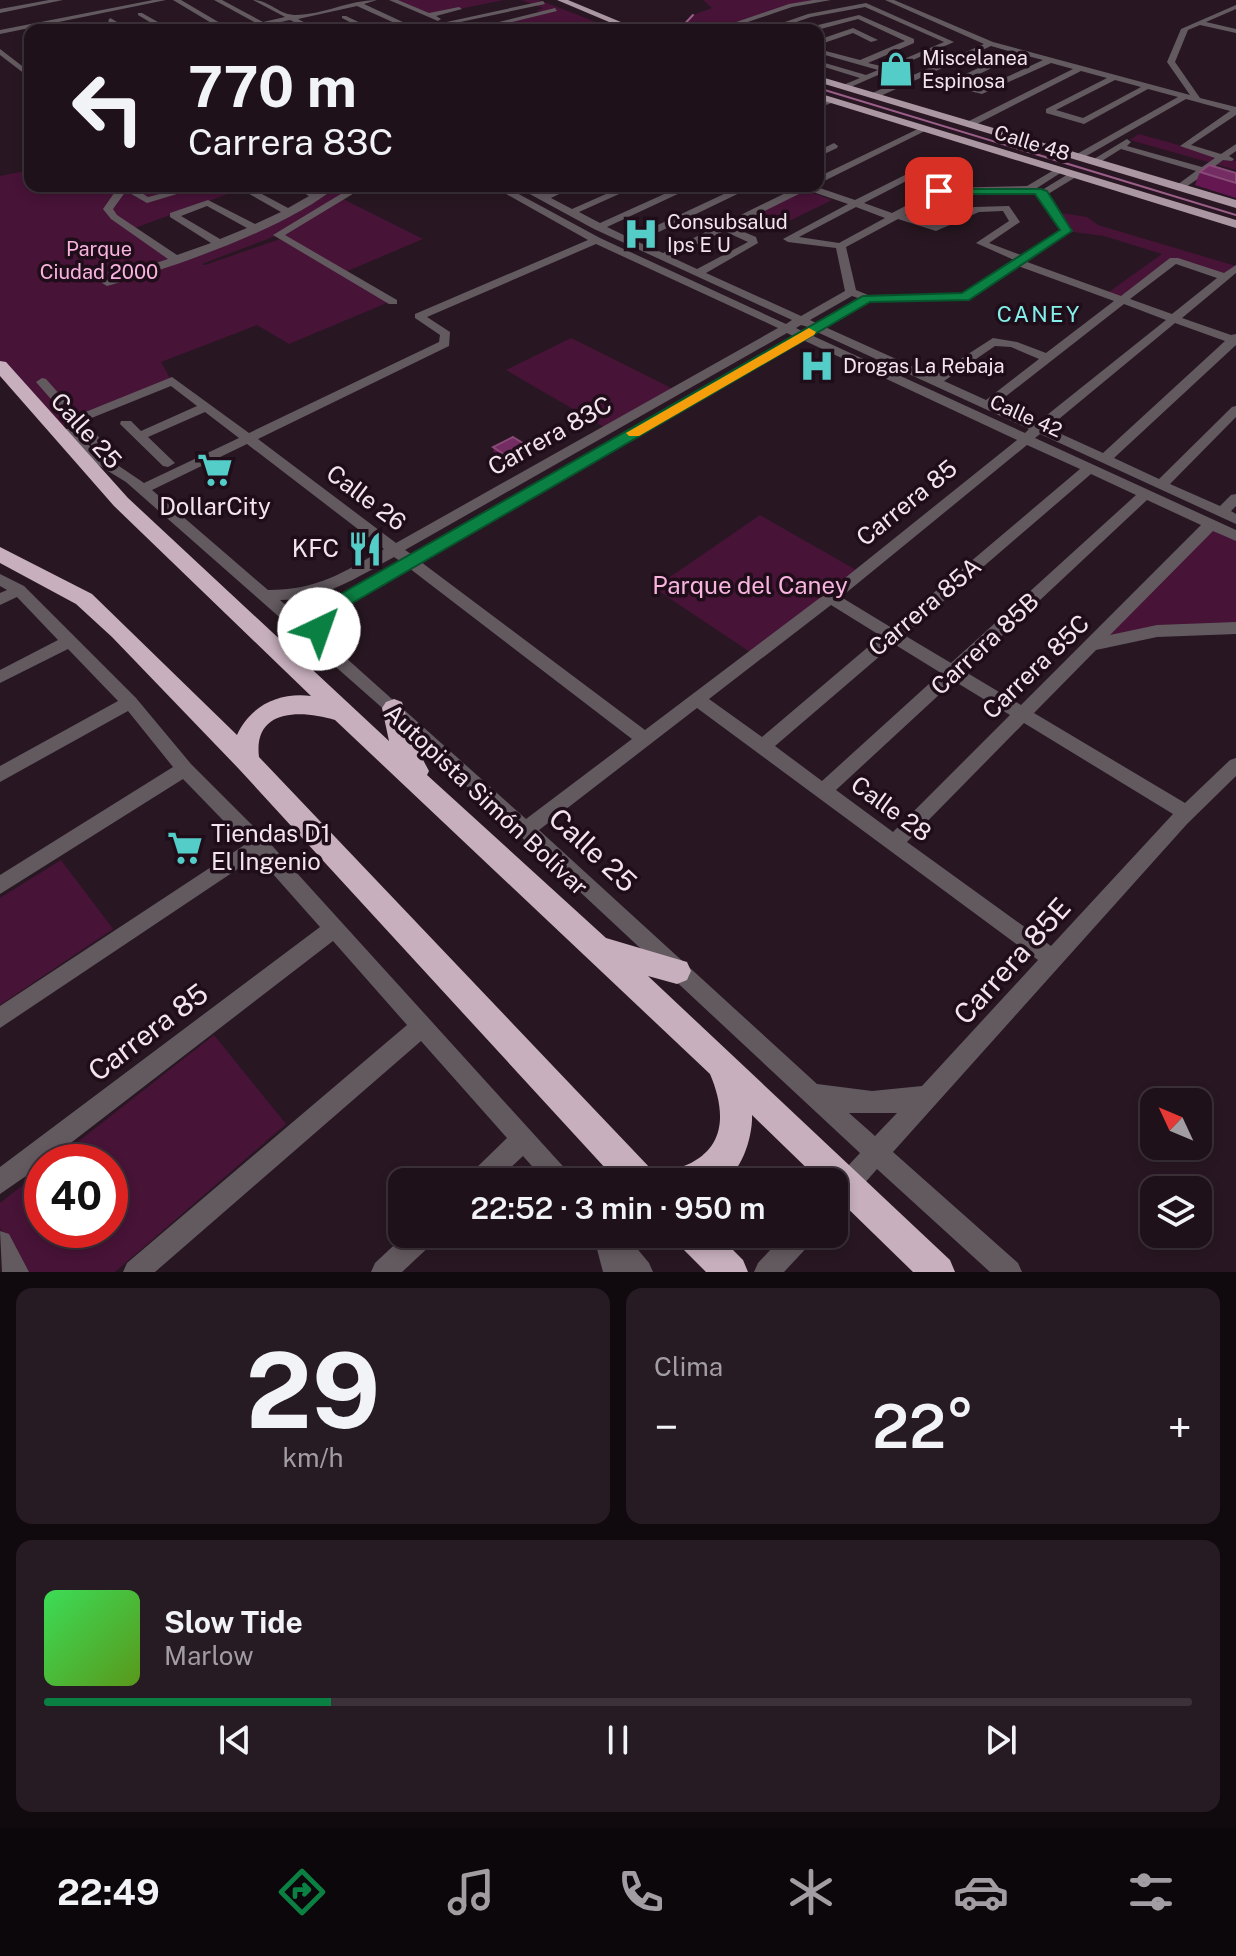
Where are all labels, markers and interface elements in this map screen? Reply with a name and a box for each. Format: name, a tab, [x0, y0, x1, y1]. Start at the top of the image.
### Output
place label: Miscelanea Espinosa	[922, 46, 1028, 93]
shop icon: Miscelanea Espinosa	[877, 50, 915, 88]
text: 770 m	[188, 54, 357, 120]
icon: left	[56, 56, 160, 160]
street label: Calle 48	[991, 120, 1073, 166]
text: Carrera 83C	[188, 121, 393, 163]
pin	[905, 157, 973, 225]
icon: arrive	[917, 169, 961, 213]
place label: Consubsalud Ips E U	[667, 210, 788, 257]
hospital icon: Consubsalud Ips E U	[622, 215, 660, 253]
park label: Parque Ciudad 2000	[40, 237, 158, 284]
district label: CANEY	[997, 301, 1081, 327]
hospital icon: Drogas La Rebaja	[798, 347, 836, 385]
place label: Drogas La Rebaja	[843, 354, 1005, 378]
street label: Calle 25	[46, 387, 128, 474]
street label: Calle 42	[986, 389, 1066, 443]
street label: Carrera 83C	[483, 390, 616, 481]
supermarket icon: DollarCity	[196, 451, 234, 489]
street label: Carrera 85	[851, 453, 962, 551]
street label: Calle 26	[322, 458, 412, 536]
place label: DollarCity	[159, 492, 271, 520]
restaurant icon: KFC	[346, 530, 384, 568]
place label: KFC	[292, 534, 339, 562]
street label: Carrera 85A	[863, 551, 986, 661]
park label: Parque del Caney	[652, 571, 848, 599]
street label: Carrera 85B	[925, 586, 1044, 700]
position arrow	[277, 587, 361, 671]
street label: Carrera 85C	[976, 609, 1094, 724]
street label: Autopista Simón Bolívar	[379, 698, 594, 901]
street label: Calle 28	[846, 770, 937, 847]
street label: Calle 25	[543, 801, 644, 898]
place label: Tiendas D1 El Ingenio	[211, 819, 330, 875]
supermarket icon: Tiendas D1 El Ingenio	[166, 829, 204, 867]
street label: Carrera 85E	[946, 891, 1077, 1031]
street label: Carrera 85	[82, 976, 214, 1087]
north arrow	[1140, 1088, 1212, 1160]
map controls	[1140, 1088, 1212, 1248]
speed limit sign: 40	[24, 1144, 128, 1248]
button: layers	[1140, 1176, 1212, 1248]
text: 22:52 · 3 min · 950 m	[470, 1190, 766, 1226]
text: 29	[246, 1329, 380, 1451]
text: Clima	[654, 1351, 723, 1382]
text: 22°	[872, 1391, 974, 1462]
text: −	[654, 1401, 678, 1453]
text: +	[1168, 1401, 1192, 1453]
text: km/h	[282, 1442, 344, 1473]
text: Slow Tide	[164, 1604, 303, 1640]
text: Marlow	[164, 1640, 254, 1671]
icon: previous	[213, 1718, 257, 1762]
icon: pause	[596, 1718, 640, 1762]
icon: next	[979, 1718, 1023, 1762]
icon: directions	[274, 1864, 330, 1920]
icon: music	[443, 1864, 499, 1920]
icon: phone	[613, 1864, 669, 1920]
icon: climate	[783, 1864, 839, 1920]
icon: car	[953, 1864, 1009, 1920]
icon: filters	[1123, 1864, 1179, 1920]
text: 22:49	[57, 1871, 160, 1913]

